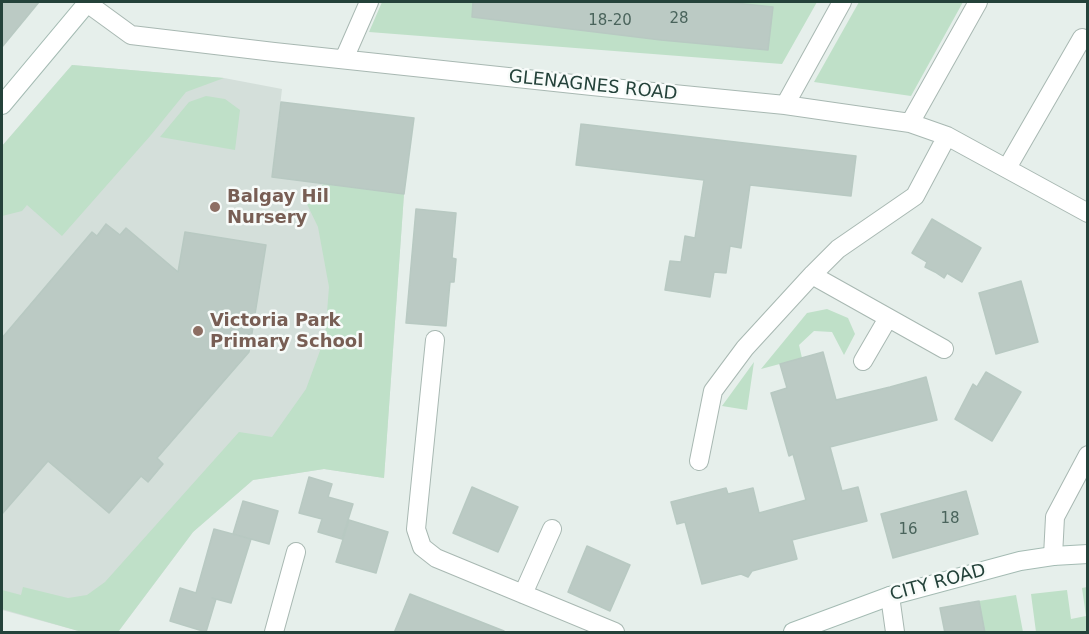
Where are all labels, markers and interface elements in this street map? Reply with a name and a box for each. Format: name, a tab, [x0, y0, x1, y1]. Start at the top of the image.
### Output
house number: 28	[669, 10, 689, 28]
house number: 18-20	[588, 12, 632, 30]
street label: GLENAGNES ROAD	[508, 66, 678, 106]
place label: Balgay Hil Nursery	[227, 186, 329, 228]
marker: Balgay Hil Nursery	[208, 200, 222, 214]
place label: Victoria Park Primary School	[210, 310, 363, 352]
marker: Victoria Park Primary School	[191, 324, 205, 338]
house number: 18	[940, 510, 960, 528]
house number: 16	[898, 521, 918, 539]
street label: CITY ROAD	[888, 560, 988, 606]

